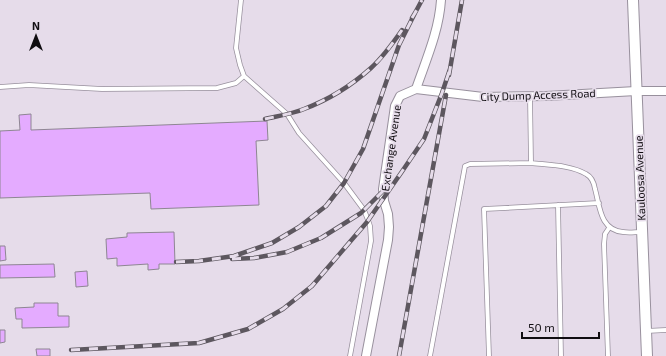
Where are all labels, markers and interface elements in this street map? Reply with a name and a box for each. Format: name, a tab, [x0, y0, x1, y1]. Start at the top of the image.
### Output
north arrow	[16, 16, 56, 56]
text: N	[32, 19, 40, 32]
street label: City Dump Access Road	[480, 86, 596, 103]
street label: Exchange Avenue	[378, 104, 403, 192]
street label: Kauloosa Avenue	[632, 135, 647, 221]
scale bar	[522, 314, 599, 340]
text: 50 m	[528, 320, 555, 334]

